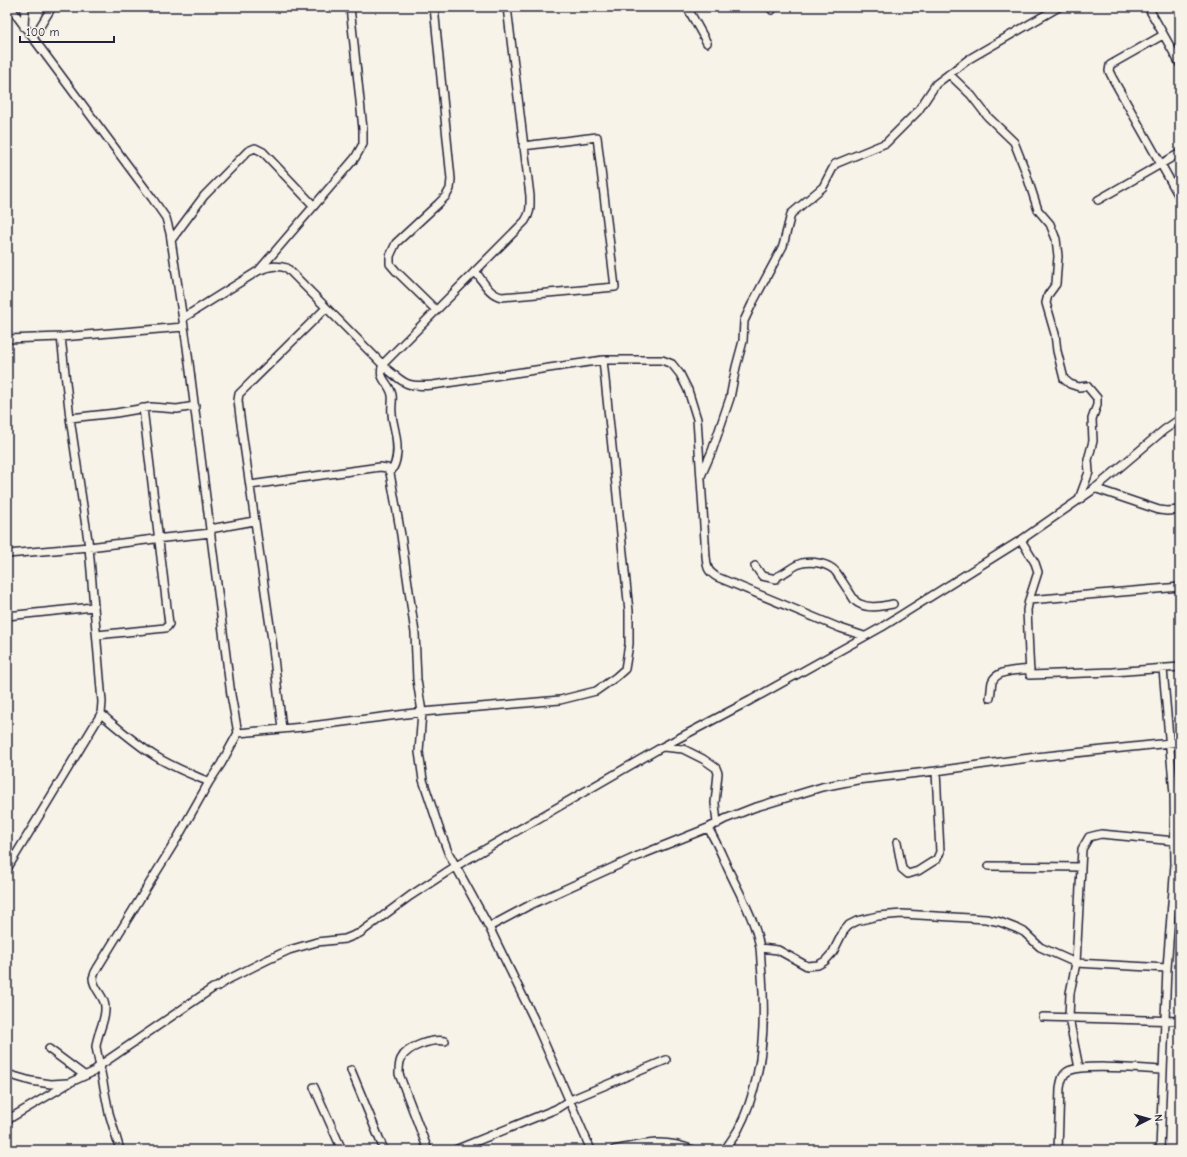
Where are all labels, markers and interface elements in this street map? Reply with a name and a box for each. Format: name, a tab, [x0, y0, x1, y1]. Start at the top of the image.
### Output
scale bar	[20, 18, 114, 44]
text: 100 m	[26, 25, 59, 39]
north arrow	[1129, 1099, 1169, 1139]
text: N	[1152, 1114, 1165, 1122]

